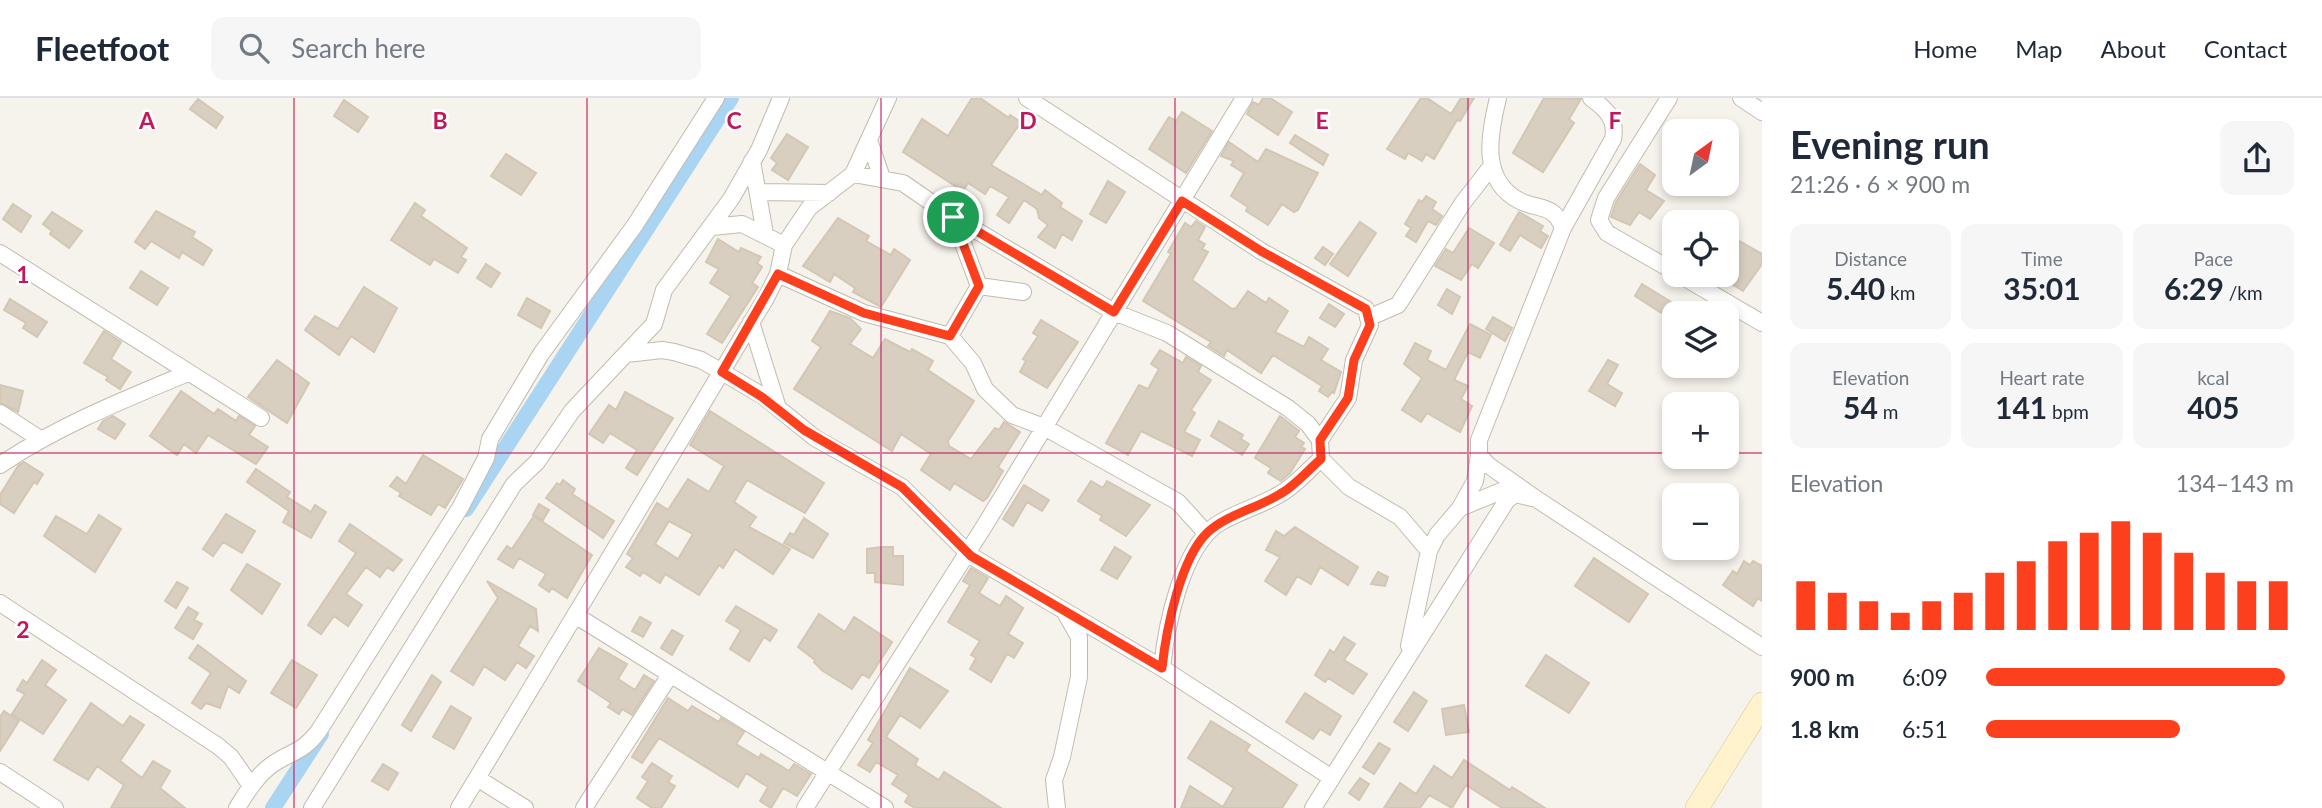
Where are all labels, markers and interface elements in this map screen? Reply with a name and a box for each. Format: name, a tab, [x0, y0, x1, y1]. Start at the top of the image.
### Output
search box	[211, 17, 701, 80]
text: Fleetfoot	[35, 28, 169, 68]
icon: search	[235, 29, 273, 67]
text: Search here	[291, 32, 425, 64]
text: Home	[1913, 34, 1977, 63]
text: Map	[2015, 34, 2063, 63]
text: About	[2101, 34, 2166, 63]
text: Contact	[2204, 34, 2287, 63]
text: A	[138, 106, 156, 134]
text: B	[432, 106, 448, 134]
text: C	[726, 106, 742, 134]
text: D	[1019, 106, 1037, 134]
text: E	[1315, 106, 1329, 134]
text: F	[1608, 106, 1622, 134]
north arrow	[1662, 119, 1740, 196]
map controls	[1662, 119, 1739, 560]
text: Evening run	[1790, 121, 1990, 167]
button: share	[2220, 121, 2294, 195]
text: 21:26 · 6 × 900 m	[1790, 170, 1970, 198]
pin	[923, 187, 983, 247]
icon: arrive	[934, 198, 972, 236]
button: locate	[1662, 210, 1739, 287]
text: Distance	[1834, 247, 1907, 270]
text: Time	[2021, 247, 2063, 270]
text: Pace	[2194, 247, 2233, 270]
text: 1	[16, 260, 30, 288]
text: 5.40	[1826, 270, 1885, 306]
text: 35:01	[2003, 270, 2081, 306]
text: 6:29	[2164, 270, 2224, 306]
text: km	[1885, 281, 1915, 304]
text: /km	[2224, 281, 2263, 304]
button: layers	[1662, 301, 1739, 378]
text: Elevation	[1832, 366, 1909, 389]
text: Heart rate	[1999, 366, 2085, 389]
text: kcal	[2197, 366, 2229, 389]
text: 54	[1843, 389, 1878, 425]
text: 141	[1995, 389, 2047, 425]
text: 405	[2187, 389, 2239, 425]
button: +	[1662, 392, 1739, 469]
text: m	[1878, 400, 1898, 423]
text: bpm	[2047, 400, 2089, 423]
text: Elevation	[1790, 469, 1883, 497]
text: 134–143 m	[2176, 469, 2294, 497]
button: −	[1662, 483, 1739, 560]
text: 2	[16, 615, 30, 643]
text: 900 m	[1790, 663, 1855, 691]
text: 6:09	[1902, 663, 1948, 691]
text: 1.8 km	[1790, 715, 1859, 743]
text: 6:51	[1902, 715, 1948, 743]

